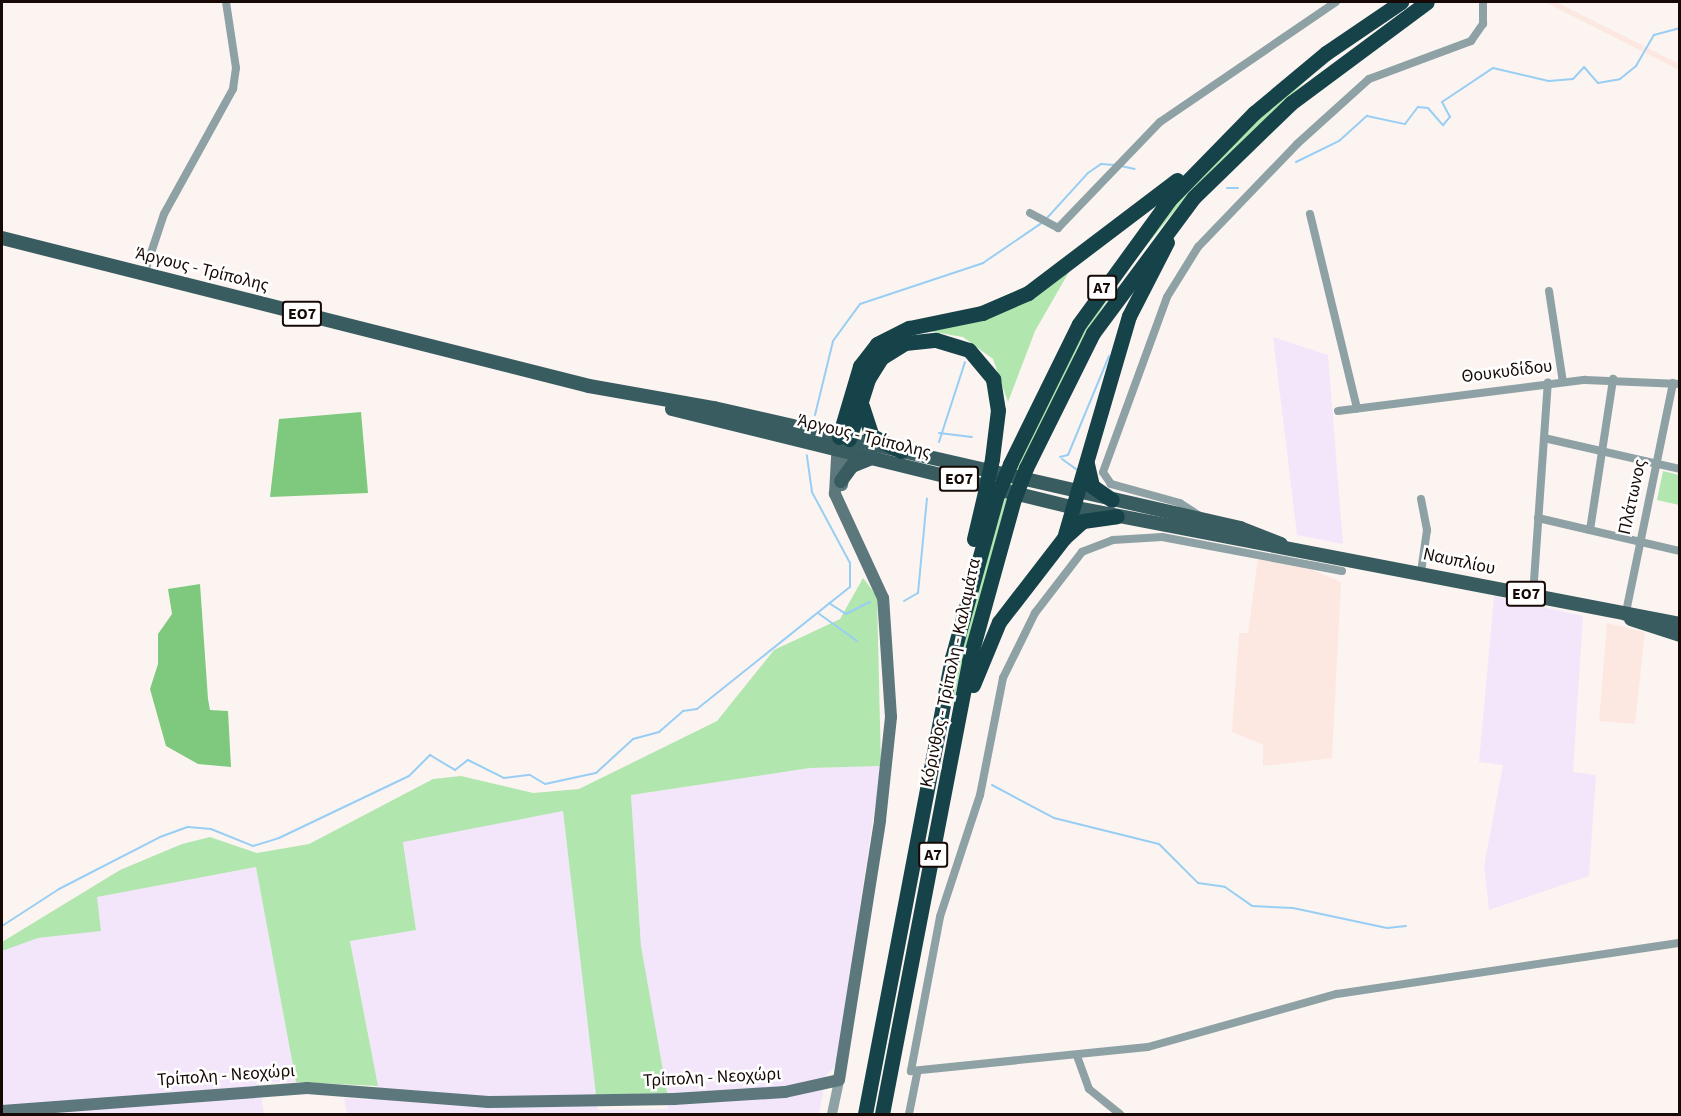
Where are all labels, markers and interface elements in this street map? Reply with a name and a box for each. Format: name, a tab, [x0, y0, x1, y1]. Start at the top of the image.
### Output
street label: Άργους - Τρίπολης	[133, 243, 271, 297]
road number: Α7	[1087, 275, 1117, 301]
road number: ΕΟ7	[281, 301, 323, 327]
street label: Θουκυδίδου	[1460, 356, 1554, 388]
street label: Άργους - Τρίπολης	[795, 410, 933, 464]
street label: Πλάτωνος	[1614, 457, 1652, 537]
road number: ΕΟ7	[938, 466, 980, 492]
street label: Ναυπλίου	[1421, 544, 1497, 580]
street label: Κόρινθος - Τρίπολη - Καλαμάτα	[916, 557, 986, 789]
road number: ΕΟ7	[1505, 581, 1547, 607]
road number: Α7	[918, 842, 948, 868]
street label: Τρίπολη - Νεοχώρι	[156, 1060, 296, 1092]
street label: Τρίπολη - Νεοχώρι	[642, 1064, 782, 1092]

